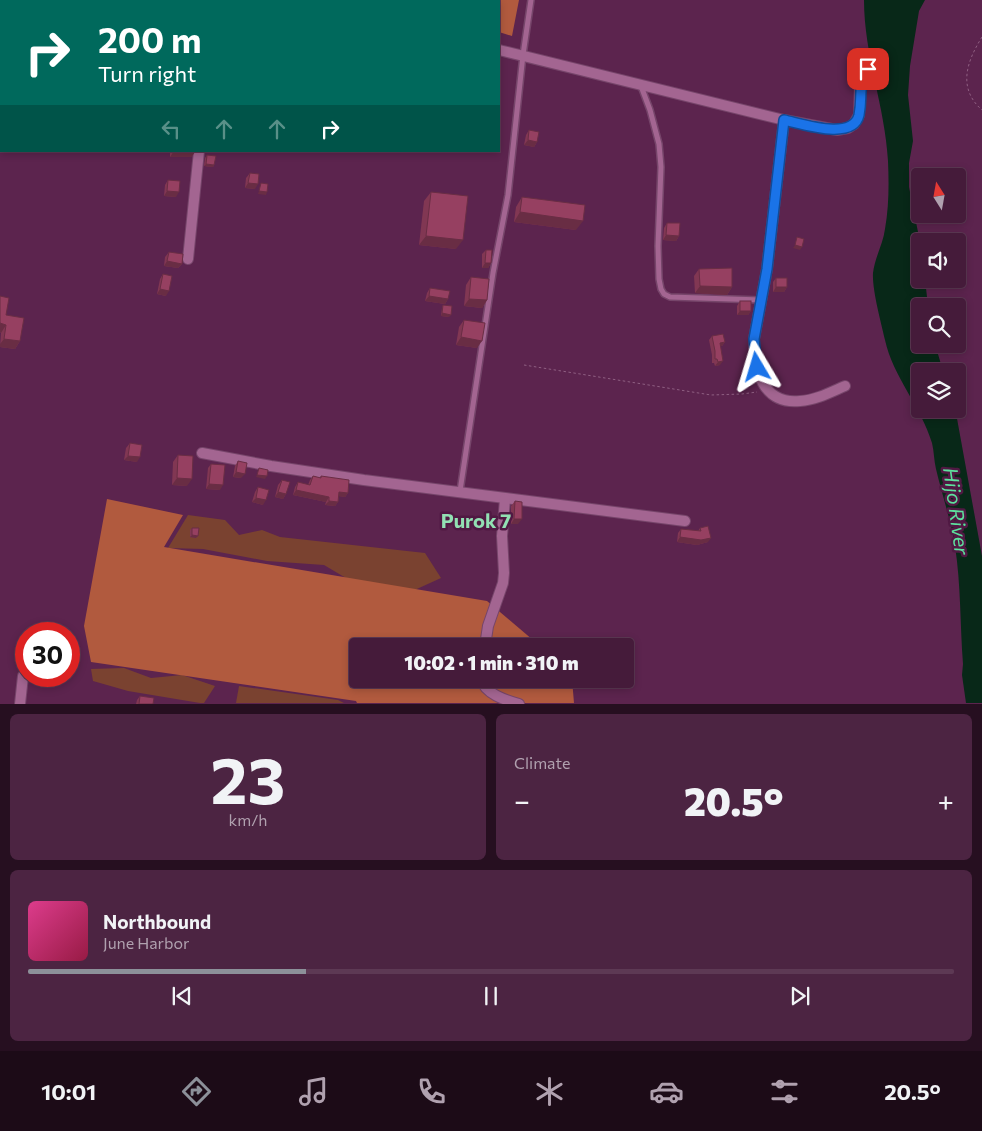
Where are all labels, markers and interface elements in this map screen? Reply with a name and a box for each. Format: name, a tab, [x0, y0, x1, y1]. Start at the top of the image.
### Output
text: 200 m	[98, 17, 201, 60]
icon: right	[15, 20, 80, 85]
pin	[847, 48, 889, 90]
icon: arrive	[854, 55, 882, 83]
text: Turn right	[98, 60, 196, 87]
icon: left	[157, 115, 185, 143]
icon: ahead	[210, 115, 238, 143]
icon: ahead	[263, 115, 291, 143]
icon: right	[316, 115, 344, 143]
north arrow	[911, 168, 966, 222]
map controls	[911, 168, 966, 418]
button: sound	[911, 233, 966, 288]
button: search	[911, 298, 966, 353]
position arrow	[730, 340, 782, 392]
button: layers	[911, 363, 966, 418]
water label: Hijo River	[939, 466, 975, 557]
district label: Purok 7	[441, 508, 511, 532]
speed limit sign: 30	[15, 622, 80, 687]
text: 10:02 · 1 min · 310 m	[404, 651, 579, 674]
text: 23	[211, 738, 285, 817]
text: Climate	[514, 753, 570, 772]
text: 20.5°	[684, 777, 784, 824]
text: −	[514, 783, 530, 817]
text: +	[938, 783, 954, 817]
text: km/h	[229, 810, 267, 829]
text: Northbound	[103, 910, 211, 933]
text: June Harbor	[103, 933, 189, 952]
icon: previous	[168, 982, 196, 1010]
icon: pause	[477, 982, 505, 1010]
icon: next	[786, 982, 814, 1010]
icon: directions	[179, 1074, 214, 1109]
icon: music	[296, 1074, 331, 1109]
icon: phone	[414, 1074, 449, 1109]
icon: climate	[532, 1074, 567, 1109]
icon: car	[649, 1074, 684, 1109]
icon: filters	[767, 1074, 802, 1109]
text: 10:01	[41, 1078, 96, 1105]
text: 20.5°	[884, 1078, 941, 1105]

